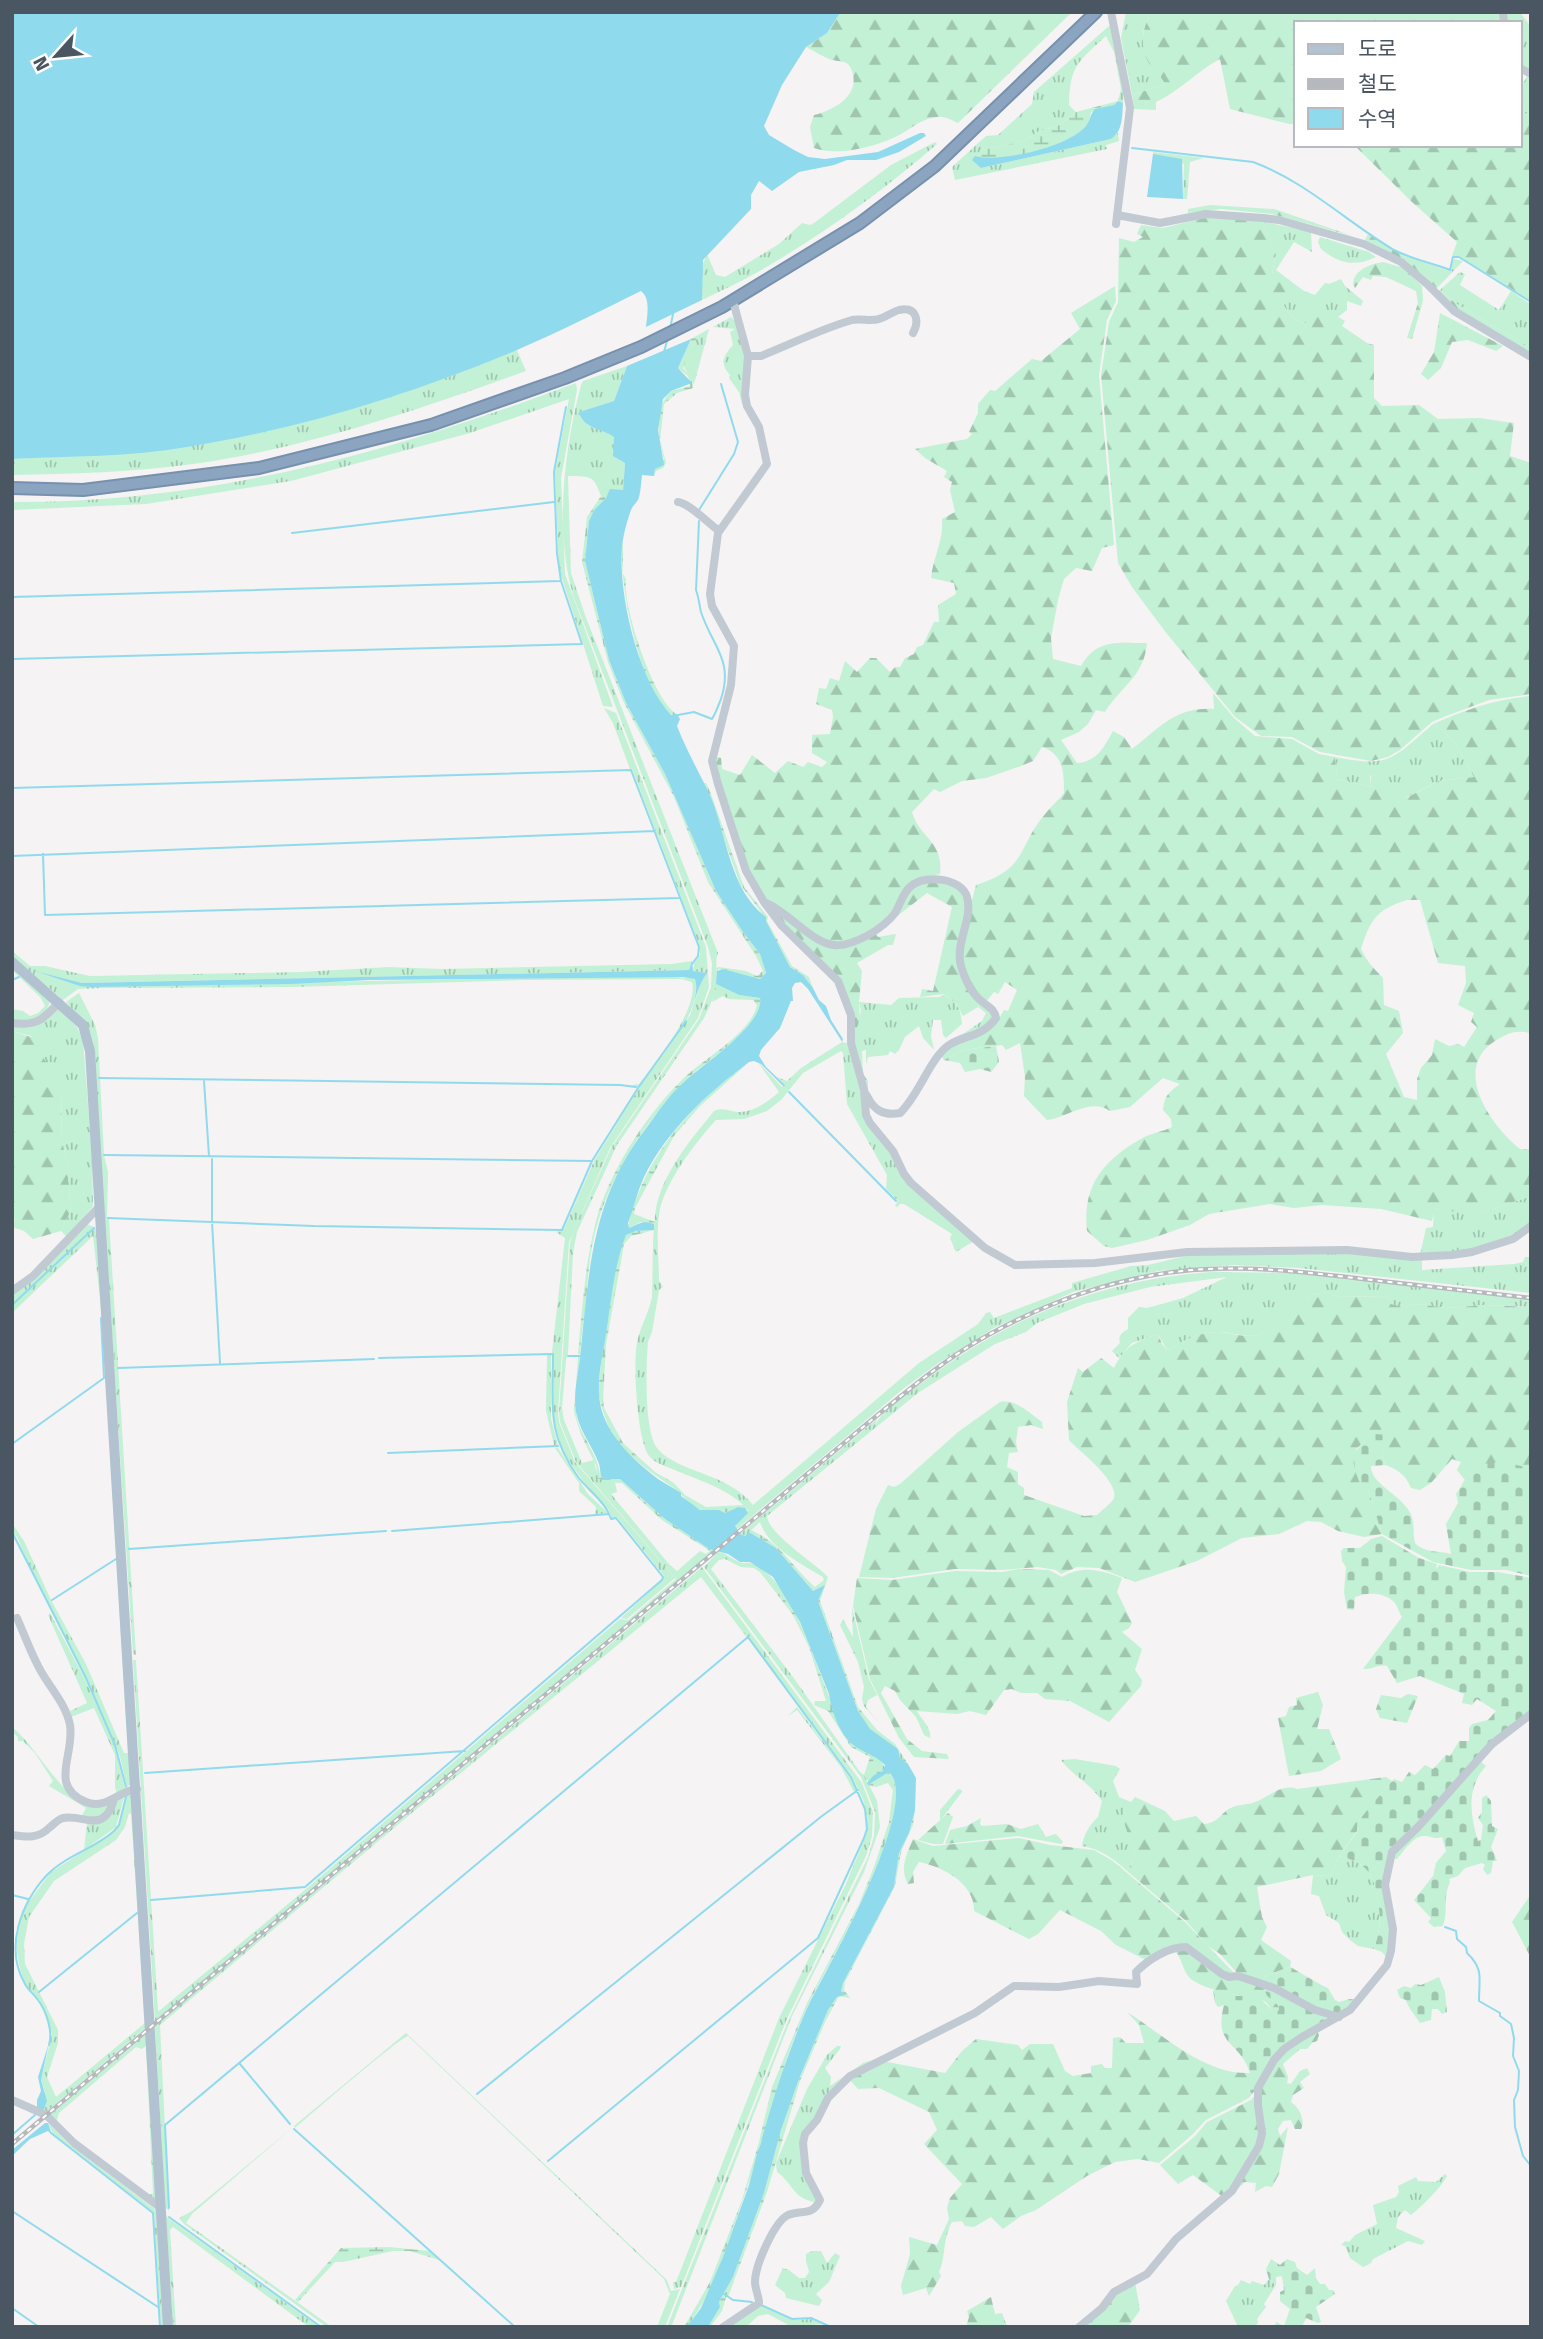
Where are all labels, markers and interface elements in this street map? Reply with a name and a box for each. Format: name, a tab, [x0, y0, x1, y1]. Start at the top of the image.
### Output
north arrow	[21, 21, 91, 91]
legend	[1294, 21, 1522, 147]
text: 도로	[1358, 36, 1397, 62]
text: N	[28, 53, 54, 74]
text: 철도	[1358, 71, 1397, 97]
text: 수역	[1358, 106, 1397, 132]

